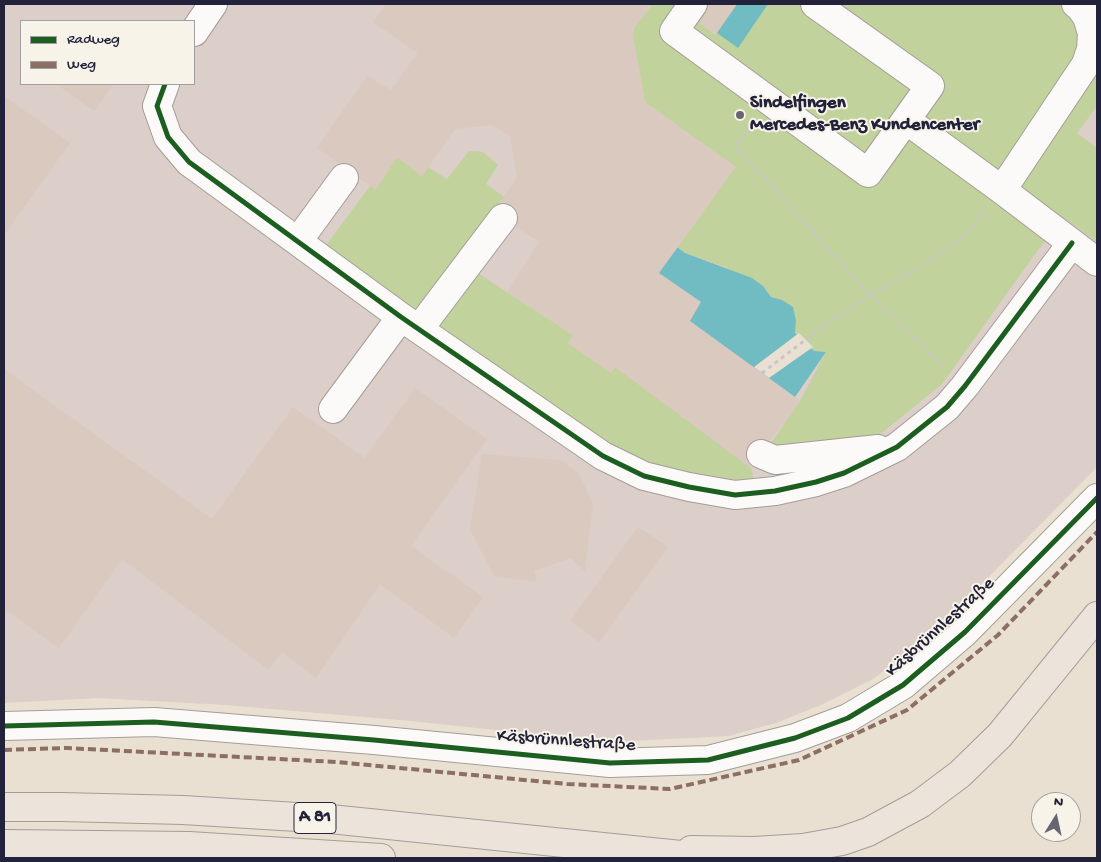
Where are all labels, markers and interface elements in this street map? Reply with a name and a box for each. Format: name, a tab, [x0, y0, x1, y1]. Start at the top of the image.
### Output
legend	[20, 20, 195, 85]
text: Radweg	[67, 31, 120, 49]
text: Weg	[67, 56, 96, 74]
place label: Sindelfingen Mercedes-Benz Kundencenter	[750, 93, 979, 137]
marker: Sindelfingen Mercedes-Benz Kundencenter	[734, 109, 746, 121]
street label: Käsbrünnlestraße	[882, 573, 1000, 683]
street label: Käsbrünnlestraße	[496, 726, 636, 758]
north arrow	[1031, 792, 1081, 842]
text: N	[1053, 794, 1064, 812]
road number: A 81	[294, 802, 336, 834]

